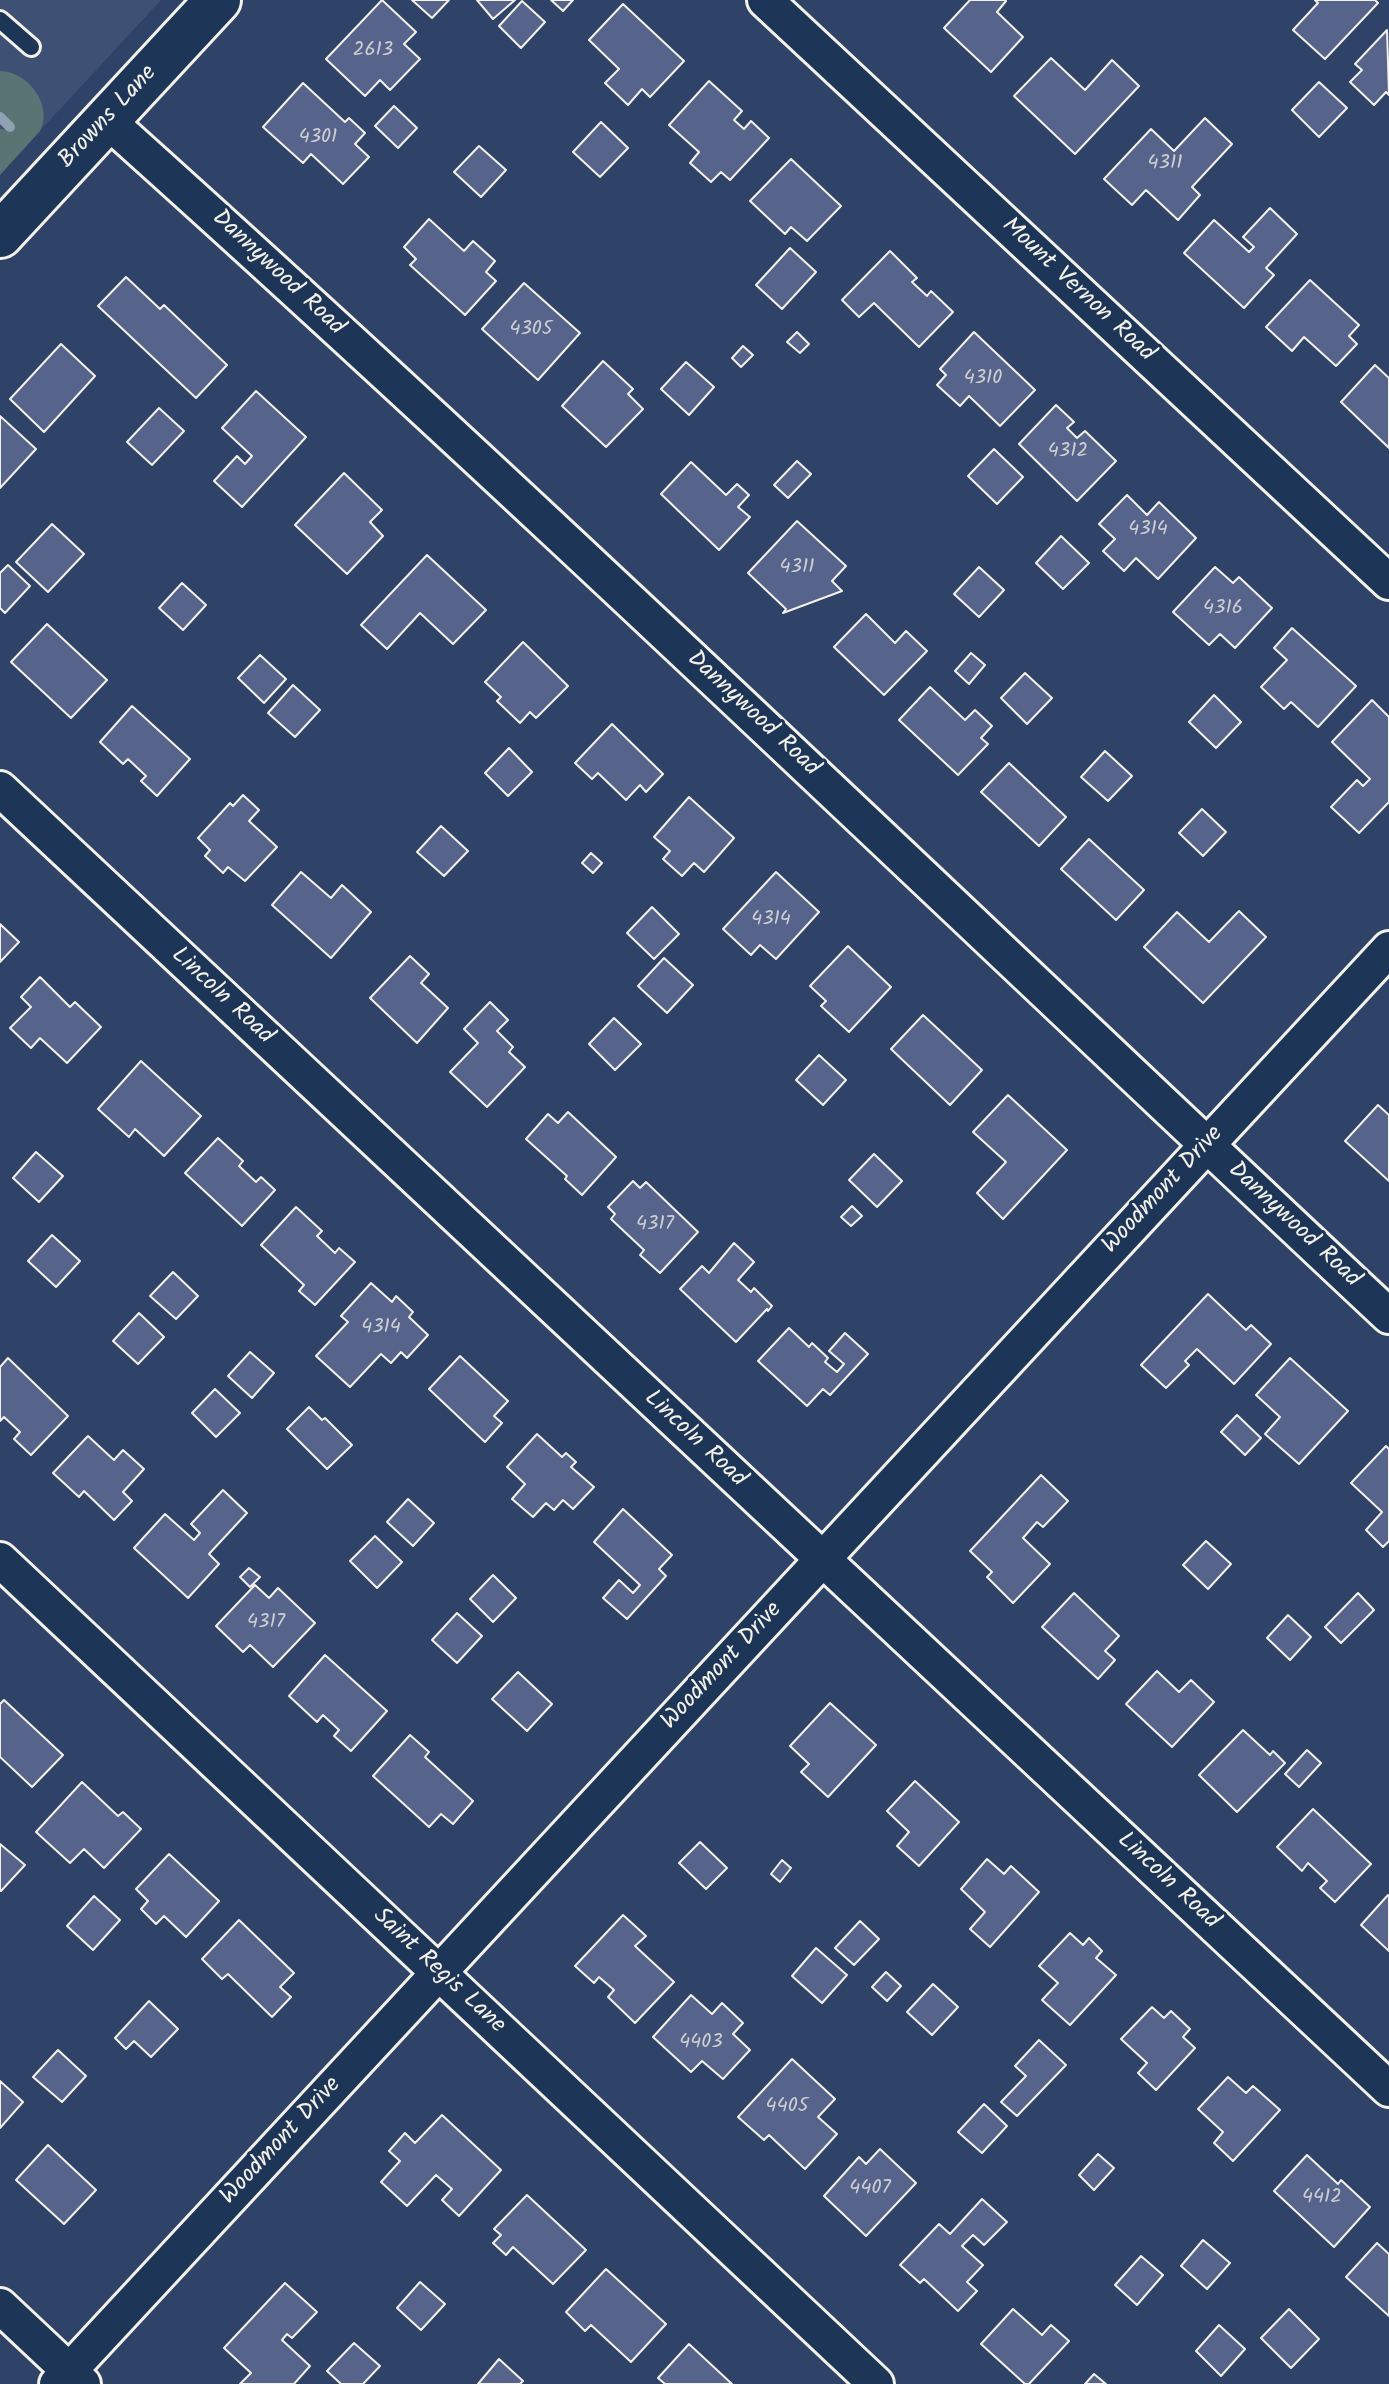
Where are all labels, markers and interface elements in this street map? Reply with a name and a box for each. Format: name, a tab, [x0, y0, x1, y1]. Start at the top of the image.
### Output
house number: 2613	[353, 40, 393, 64]
street label: Browns Lane	[54, 60, 164, 176]
house number: 4301	[299, 127, 337, 151]
house number: 4311	[1148, 153, 1182, 177]
street label: Dannywood Road	[205, 205, 349, 343]
street label: Mount Vernon Road	[994, 213, 1160, 369]
house number: 4305	[509, 319, 553, 343]
house number: 4310	[964, 368, 1002, 392]
house number: 4312	[1048, 441, 1088, 465]
house number: 4314	[1128, 519, 1168, 543]
house number: 4311	[780, 557, 814, 581]
house number: 4316	[1203, 598, 1243, 622]
street label: Dannywood Road	[680, 646, 824, 784]
house number: 4314	[751, 909, 791, 933]
street label: Lincoln Road	[164, 942, 278, 1052]
street label: Woodmont Drive	[1097, 1121, 1231, 1261]
street label: Dannywood Road	[1221, 1157, 1365, 1295]
house number: 4317	[636, 1214, 674, 1238]
house number: 4314	[361, 1317, 401, 1341]
street label: Lincoln Road	[637, 1385, 751, 1495]
street label: Woodmont Drive	[656, 1597, 790, 1737]
house number: 4317	[247, 1612, 285, 1636]
street label: Lincoln Road	[1110, 1827, 1224, 1937]
street label: Saint Regis Lane	[366, 1903, 510, 2041]
house number: 4403	[679, 2032, 723, 2056]
street label: Woodmont Drive	[215, 2072, 349, 2212]
house number: 4405	[766, 2096, 808, 2120]
house number: 4407	[849, 2178, 891, 2202]
house number: 4412	[1302, 2187, 1342, 2211]

